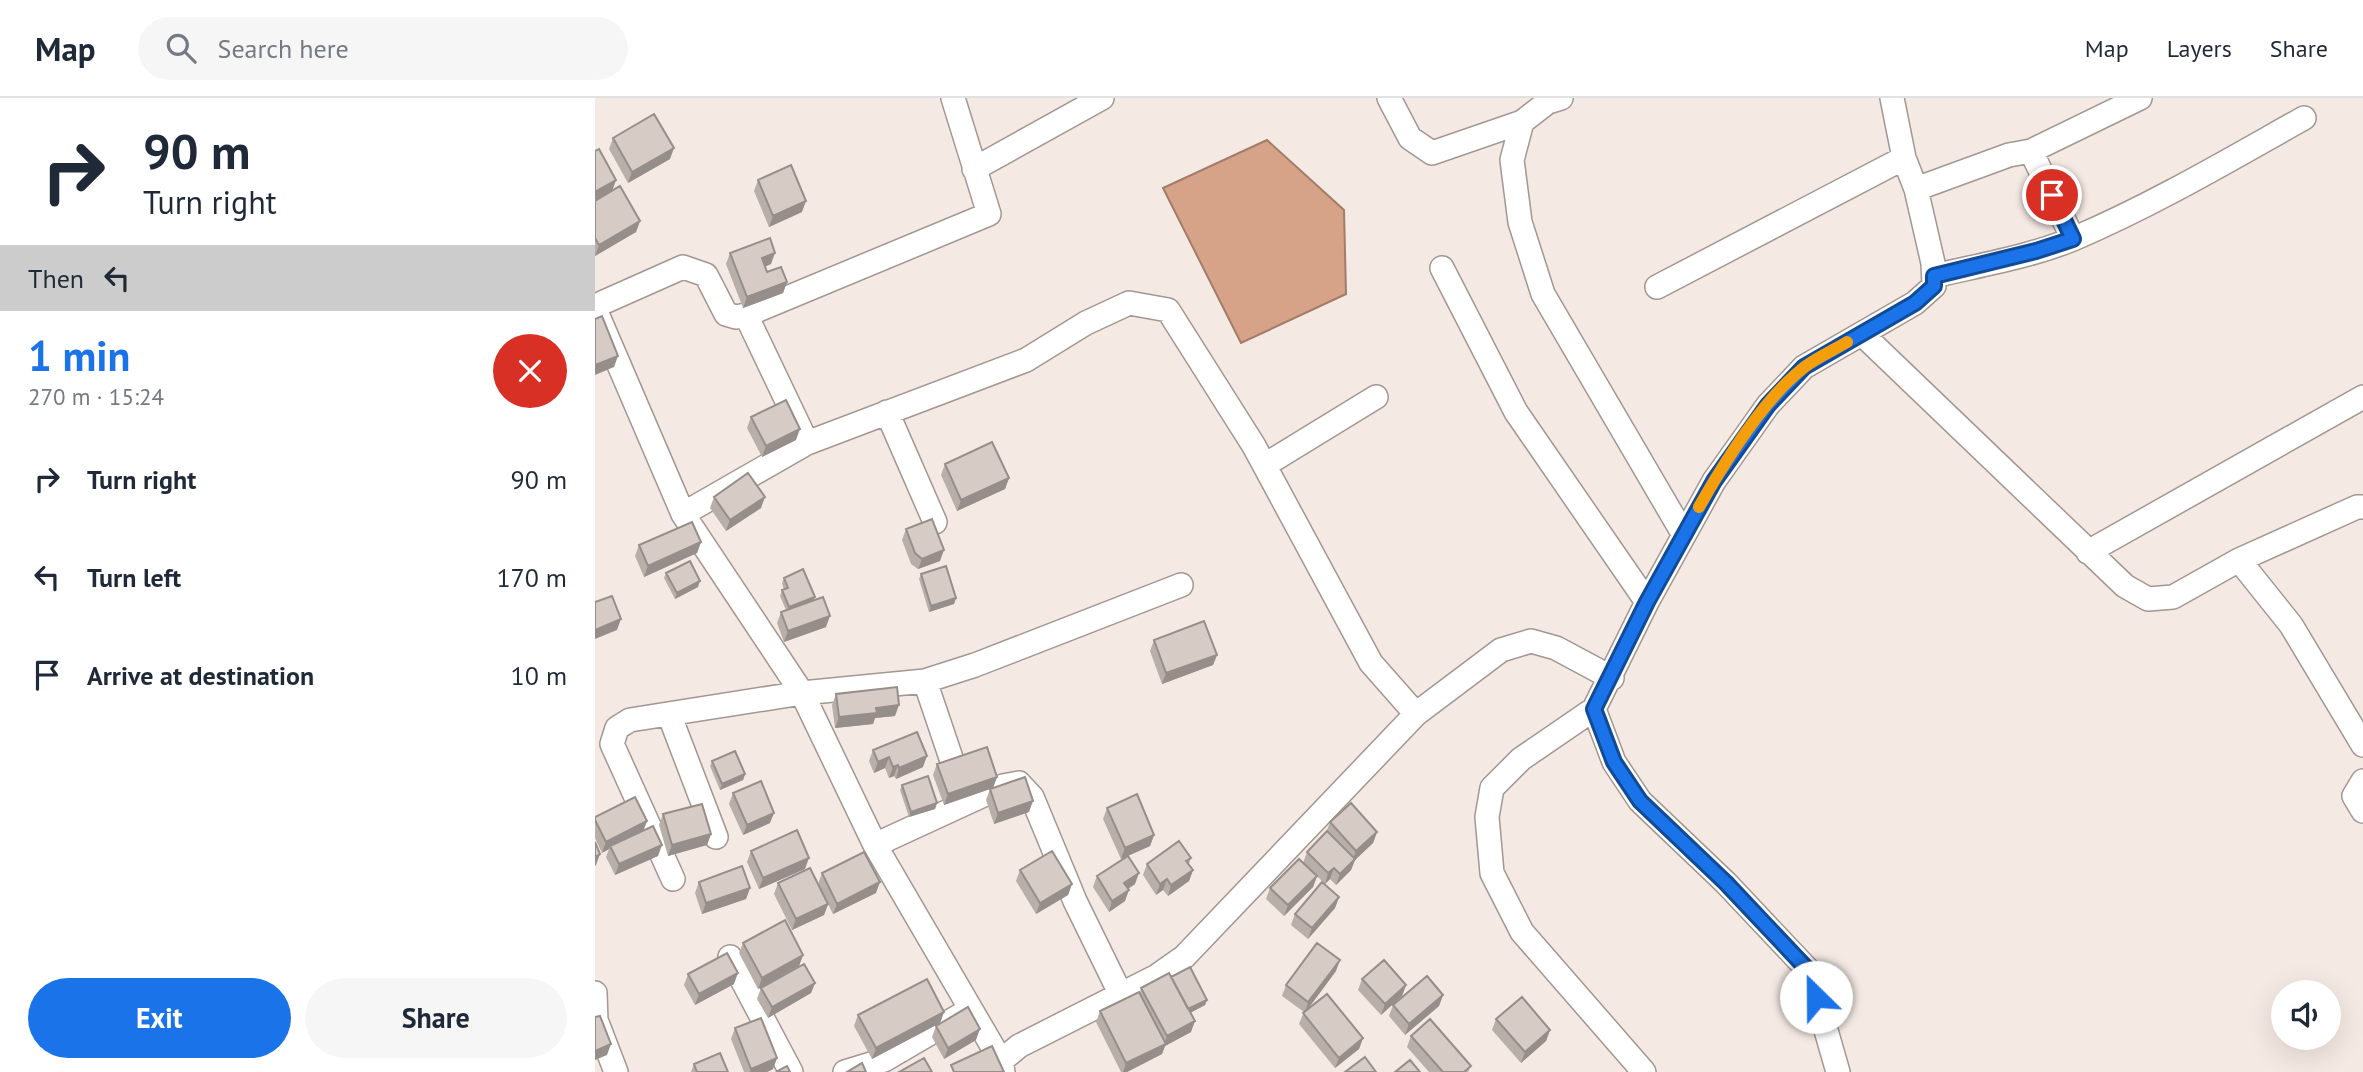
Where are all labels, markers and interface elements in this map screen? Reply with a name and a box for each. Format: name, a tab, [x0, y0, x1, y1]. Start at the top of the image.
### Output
search box	[138, 17, 628, 80]
text: Map	[35, 27, 96, 70]
icon: search	[162, 29, 200, 67]
text: Search here	[218, 32, 349, 65]
text: Map	[2085, 33, 2129, 64]
text: Layers	[2167, 33, 2232, 64]
text: Share	[2270, 33, 2328, 64]
text: 90 m	[143, 119, 250, 183]
icon: right	[28, 126, 119, 217]
pin	[2022, 165, 2082, 225]
icon: arrive	[2033, 176, 2071, 214]
text: Turn right	[143, 181, 277, 223]
icon: left	[98, 259, 136, 297]
text: Then	[28, 262, 84, 295]
text: 1 min	[28, 328, 130, 383]
button: close	[493, 334, 567, 408]
text: 270 m · 15:24	[28, 382, 164, 411]
icon: right	[28, 460, 66, 498]
text: Turn right	[87, 463, 196, 496]
text: 90 m	[511, 463, 567, 496]
icon: left	[28, 558, 66, 596]
text: Turn left	[87, 561, 181, 594]
text: 170 m	[496, 561, 567, 594]
icon: arrive	[28, 656, 66, 694]
text: Arrive at destination	[87, 659, 314, 692]
text: 10 m	[511, 659, 567, 692]
position arrow	[1779, 960, 1853, 1034]
button: Exit	[28, 978, 291, 1058]
button: Share	[305, 978, 567, 1058]
map controls	[2271, 980, 2341, 1050]
button: sound	[2271, 980, 2341, 1050]

